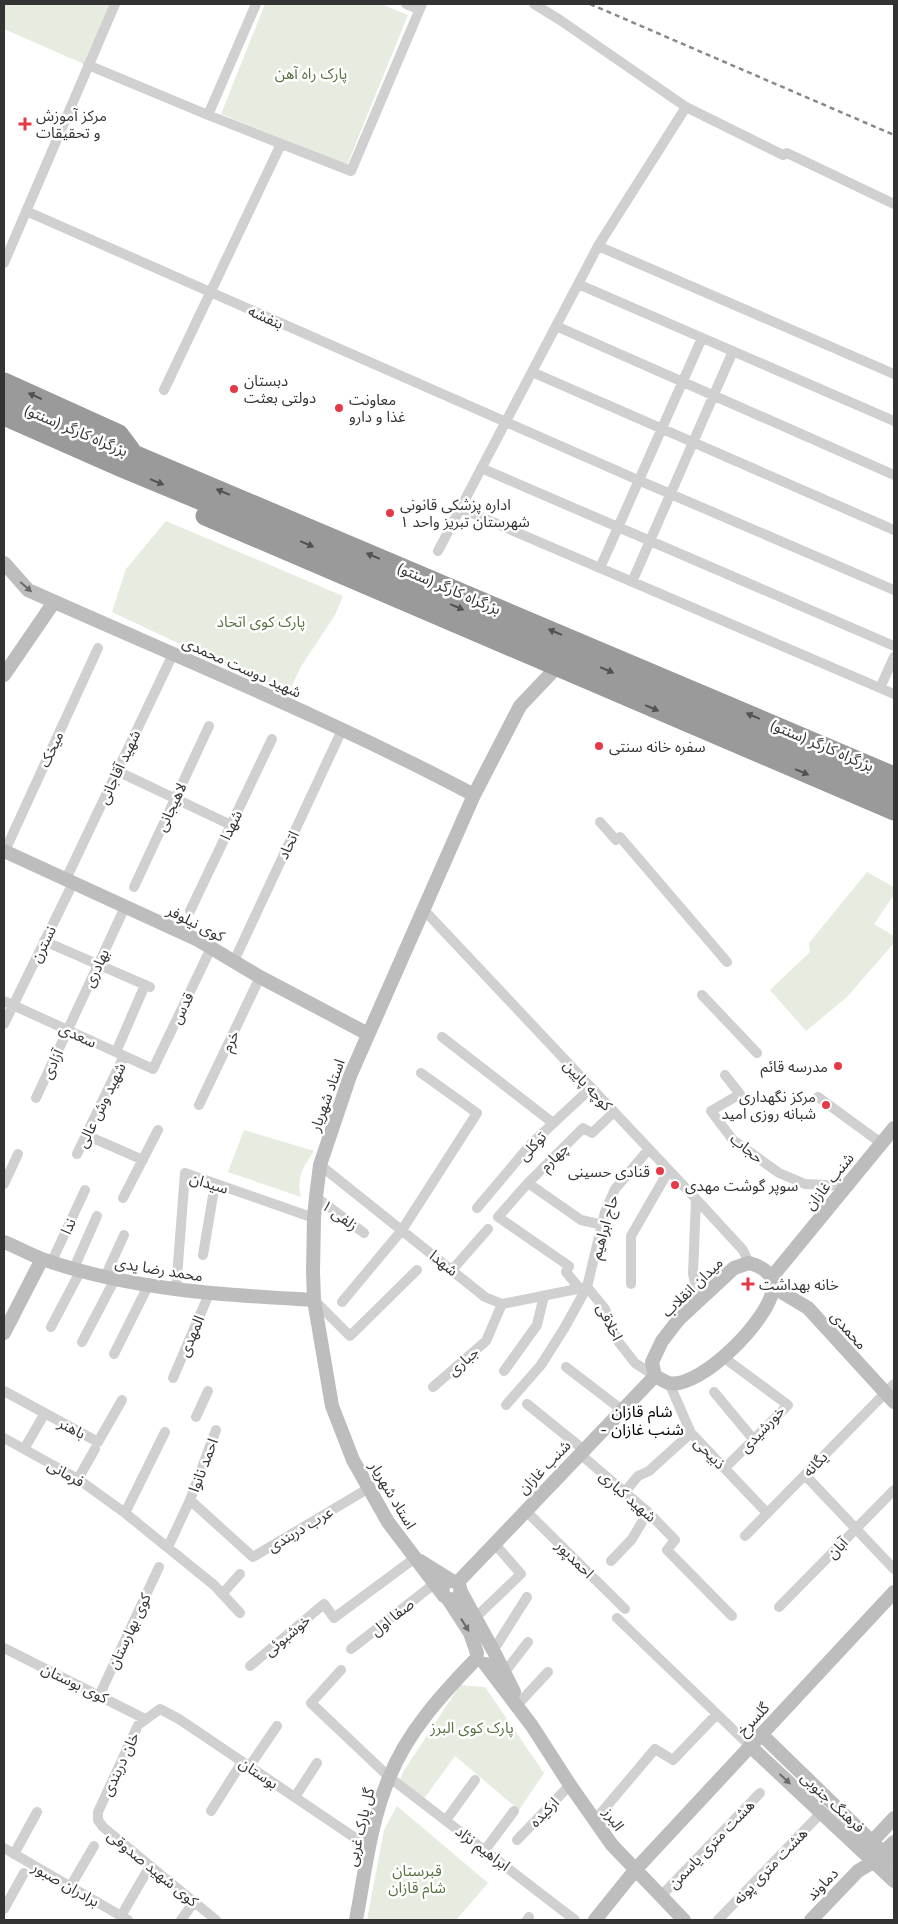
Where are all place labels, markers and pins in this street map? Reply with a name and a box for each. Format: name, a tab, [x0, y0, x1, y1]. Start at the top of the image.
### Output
place label: مرکز آموزش و تحقیقات	[36, 106, 107, 142]
marker: مرکز آموزش و تحقیقات	[18, 117, 32, 131]
place label: دبستان دولتی بعثت	[244, 371, 316, 407]
marker: دبستان دولتی بعثت	[228, 383, 240, 395]
place label: معاونت غذا و دارو	[349, 390, 406, 426]
marker: معاونت غذا و دارو	[333, 402, 345, 414]
place label: اداره پزشکی قانونی شهرستان تبریز واحد ۱	[400, 495, 530, 531]
marker: اداره پزشکی قانونی شهرستان تبریز واحد ۱	[384, 507, 396, 519]
place label: سفره خانه سنتی	[609, 737, 706, 756]
marker: سفره خانه سنتی	[593, 740, 605, 752]
place label: مدرسه قائم	[761, 1057, 828, 1078]
marker: مدرسه قائم	[832, 1060, 844, 1072]
place label: مرکز نگهداری شبانه روزی امید	[721, 1087, 816, 1123]
marker: مرکز نگهداری شبانه روزی امید	[820, 1099, 832, 1111]
place label: قنادی حسینی	[568, 1162, 650, 1181]
marker: قنادی حسینی	[654, 1165, 666, 1177]
place label: سوپر گوشت مهدی	[685, 1176, 799, 1196]
marker: سوپر گوشت مهدی	[669, 1179, 681, 1191]
place label: خانه بهداشت	[759, 1275, 839, 1294]
marker: خانه بهداشت	[741, 1277, 755, 1291]

